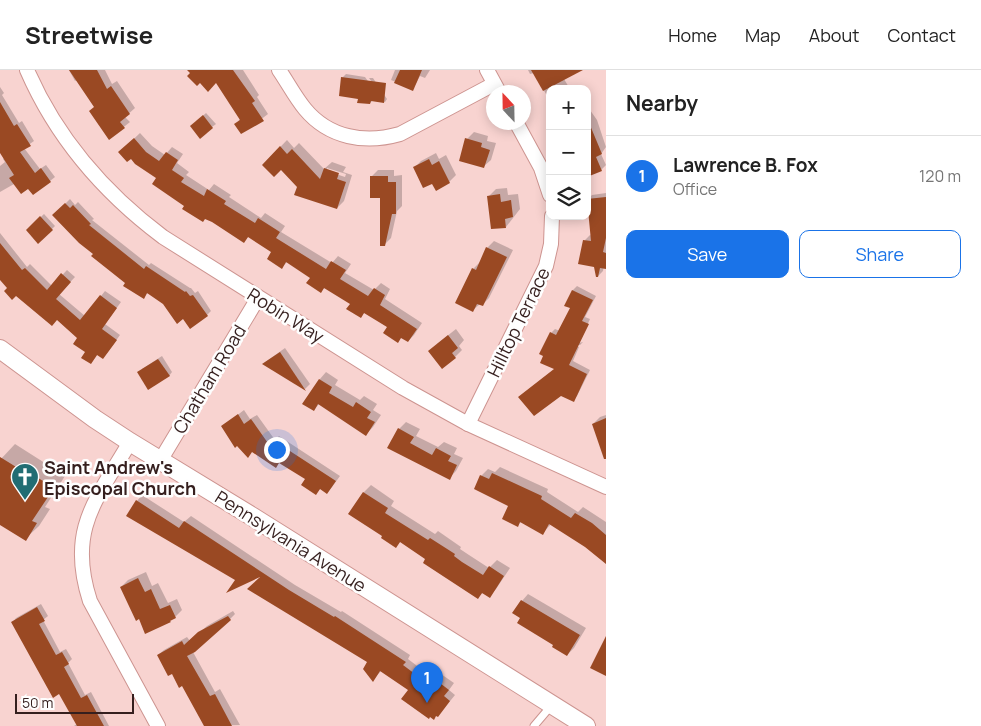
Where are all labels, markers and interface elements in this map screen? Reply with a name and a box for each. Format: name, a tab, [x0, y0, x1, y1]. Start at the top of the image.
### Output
text: Streetwise	[25, 18, 153, 51]
text: Home	[668, 23, 717, 47]
text: Map	[745, 23, 781, 47]
text: About	[809, 23, 859, 47]
text: Contact	[887, 23, 956, 47]
north arrow	[486, 85, 531, 130]
map controls	[546, 85, 591, 220]
button: +	[546, 85, 591, 130]
text: Nearby	[626, 89, 698, 117]
button: −	[546, 130, 591, 175]
text: Lawrence B. Fox	[673, 152, 818, 178]
text: 1	[638, 165, 646, 187]
text: 120 m	[919, 165, 961, 187]
button: layers	[546, 175, 591, 220]
text: Office	[673, 178, 717, 200]
button: Save	[626, 230, 789, 278]
button: Share	[799, 230, 961, 278]
street label: Hilltop Terrace	[481, 263, 555, 381]
street label: Robin Way	[243, 282, 329, 348]
street label: Chatham Road	[167, 320, 251, 438]
your location	[264, 437, 290, 463]
place label: Saint Andrew's Episcopal Church	[44, 455, 196, 500]
church icon: Saint Andrew's Episcopal Church	[10, 462, 40, 501]
street label: Pennsylvania Avenue	[211, 485, 371, 597]
pin: 1	[411, 662, 443, 703]
scale bar	[15, 691, 134, 714]
text: 50 m	[22, 693, 53, 712]

